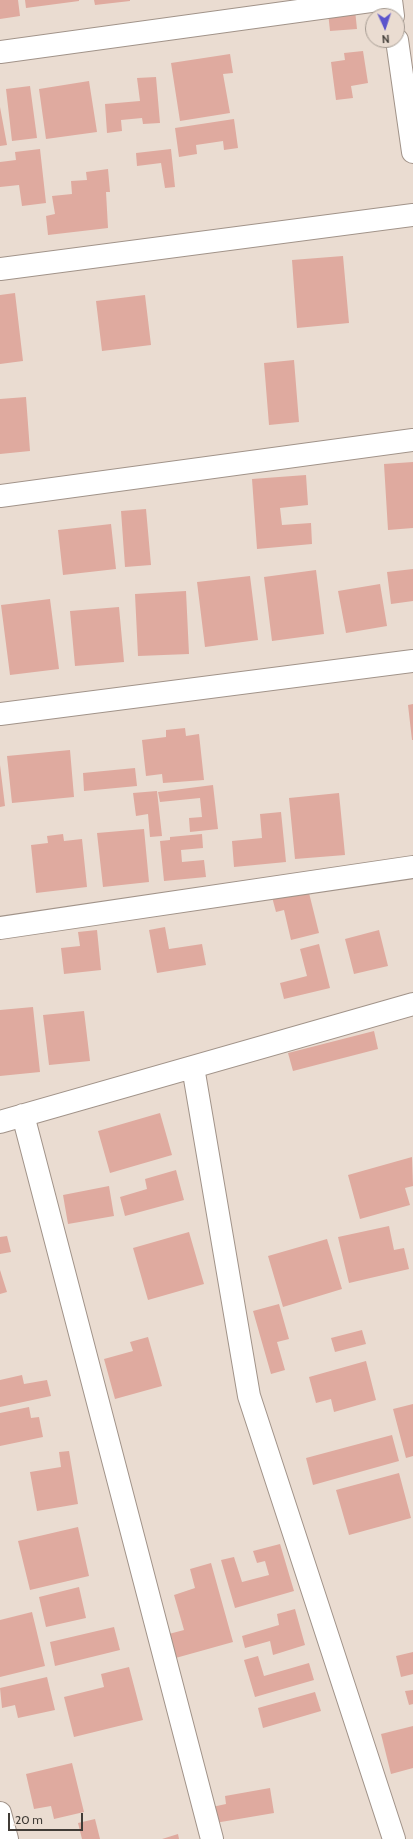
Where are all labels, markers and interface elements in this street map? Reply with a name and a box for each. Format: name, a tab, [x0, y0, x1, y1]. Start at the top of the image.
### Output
north arrow	[365, 8, 405, 48]
text: N	[381, 32, 390, 46]
scale bar	[10, 1805, 85, 1831]
text: 20 m	[15, 1812, 43, 1827]

